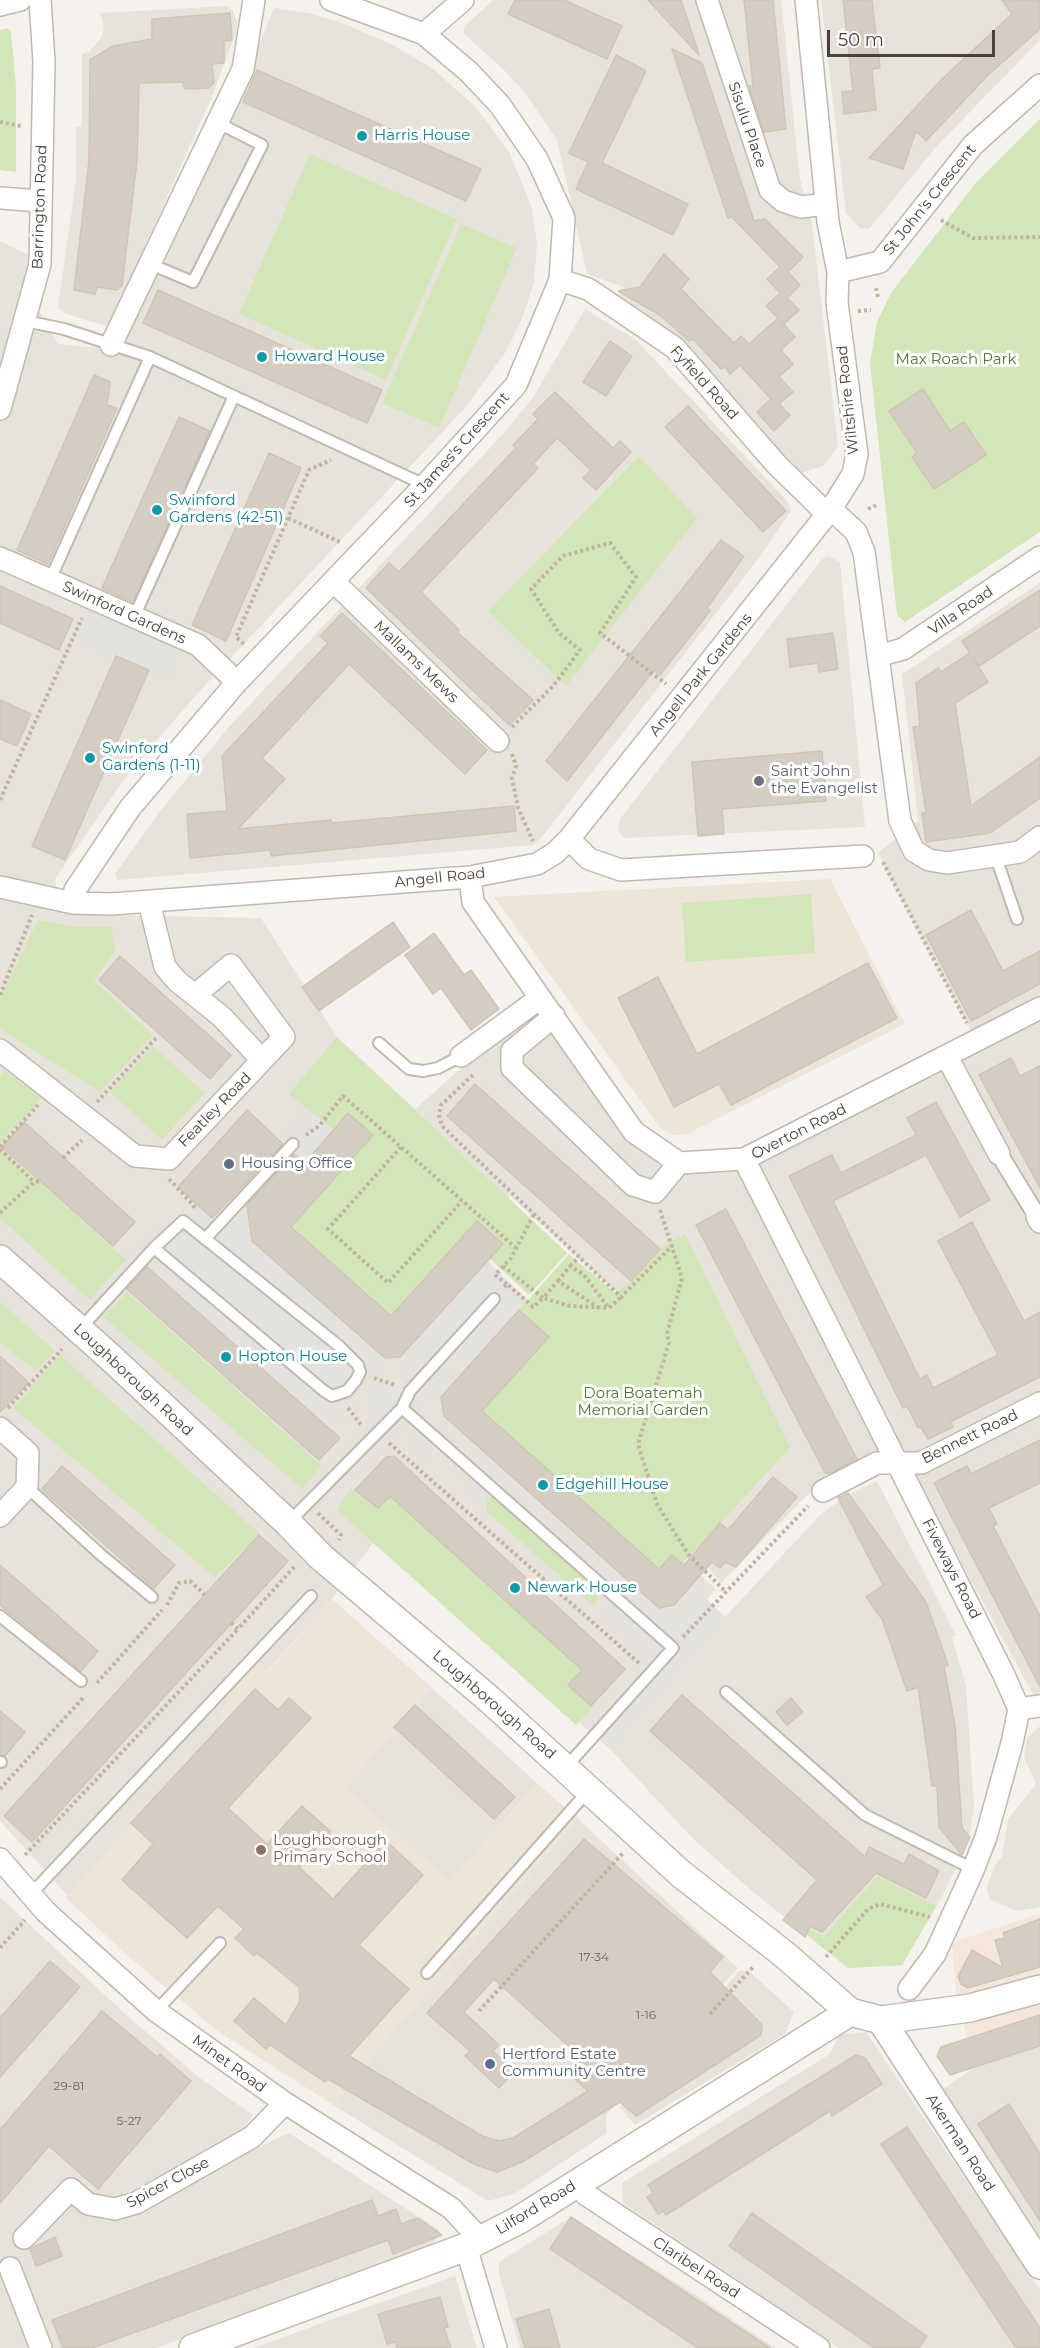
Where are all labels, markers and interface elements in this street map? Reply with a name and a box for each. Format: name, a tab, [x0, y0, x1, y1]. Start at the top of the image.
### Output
scale bar	[830, 18, 998, 56]
text: 50 m	[838, 29, 884, 51]
street label: Sisulu Place	[724, 80, 770, 170]
place label: Harris House	[374, 127, 470, 145]
marker: Harris House	[355, 129, 369, 143]
street label: St John's Crescent	[880, 141, 980, 259]
street label: Barrington Road	[29, 144, 51, 270]
street label: Fyfield Road	[666, 342, 742, 424]
street label: Wiltshire Road	[833, 344, 863, 456]
place label: Howard House	[274, 348, 385, 366]
marker: Howard House	[255, 350, 269, 364]
park label: Max Roach Park	[896, 351, 1016, 369]
street label: St James's Crescent	[401, 389, 513, 511]
place label: Swinford Gardens (42-51)	[169, 492, 283, 527]
marker: Swinford Gardens (42-51)	[150, 503, 164, 517]
street label: Swinford Gardens	[59, 578, 189, 648]
street label: Villa Road	[925, 583, 997, 639]
street label: Angell Park Gardens	[646, 610, 756, 740]
street label: Mallams Mews	[370, 617, 462, 707]
place label: Swinford Gardens (1-11)	[102, 740, 201, 775]
marker: Swinford Gardens (1-11)	[83, 751, 97, 765]
place label: Saint John the Evangelist	[771, 763, 878, 798]
marker: Saint John the Evangelist	[752, 774, 766, 788]
street label: Angell Road	[394, 864, 486, 892]
street label: Featley Road	[175, 1069, 255, 1151]
street label: Overton Road	[748, 1100, 850, 1164]
place label: Housing Office	[241, 1155, 353, 1173]
marker: Housing Office	[222, 1157, 236, 1171]
street label: Loughborough Road	[69, 1320, 197, 1440]
place label: Hopton House	[238, 1348, 347, 1366]
marker: Hopton House	[219, 1350, 233, 1364]
park label: Dora Boatemah Memorial Garden	[577, 1385, 709, 1420]
street label: Bennett Road	[919, 1406, 1021, 1468]
place label: Edgehill House	[555, 1476, 669, 1494]
marker: Edgehill House	[536, 1478, 550, 1492]
street label: Fiveways Road	[918, 1516, 984, 1622]
place label: Newark House	[527, 1579, 637, 1597]
marker: Newark House	[508, 1581, 522, 1595]
street label: Loughborough Road	[429, 1647, 559, 1763]
place label: Loughborough Primary School	[273, 1832, 387, 1867]
marker: Loughborough Primary School	[254, 1843, 268, 1857]
house number: 17-34	[579, 1950, 609, 1964]
house number: 1-16	[636, 2008, 656, 2022]
street label: Minet Road	[189, 2031, 269, 2097]
place label: Hertford Estate Community Centre	[502, 2046, 646, 2081]
marker: Hertford Estate Community Centre	[483, 2057, 497, 2071]
house number: 29-81	[54, 2079, 84, 2093]
street label: Akerman Road	[922, 2091, 998, 2195]
house number: 5-27	[116, 2114, 142, 2128]
street label: Spicer Close	[124, 2154, 212, 2212]
street label: Lilford Road	[493, 2177, 579, 2239]
street label: Claribel Road	[649, 2233, 743, 2303]

